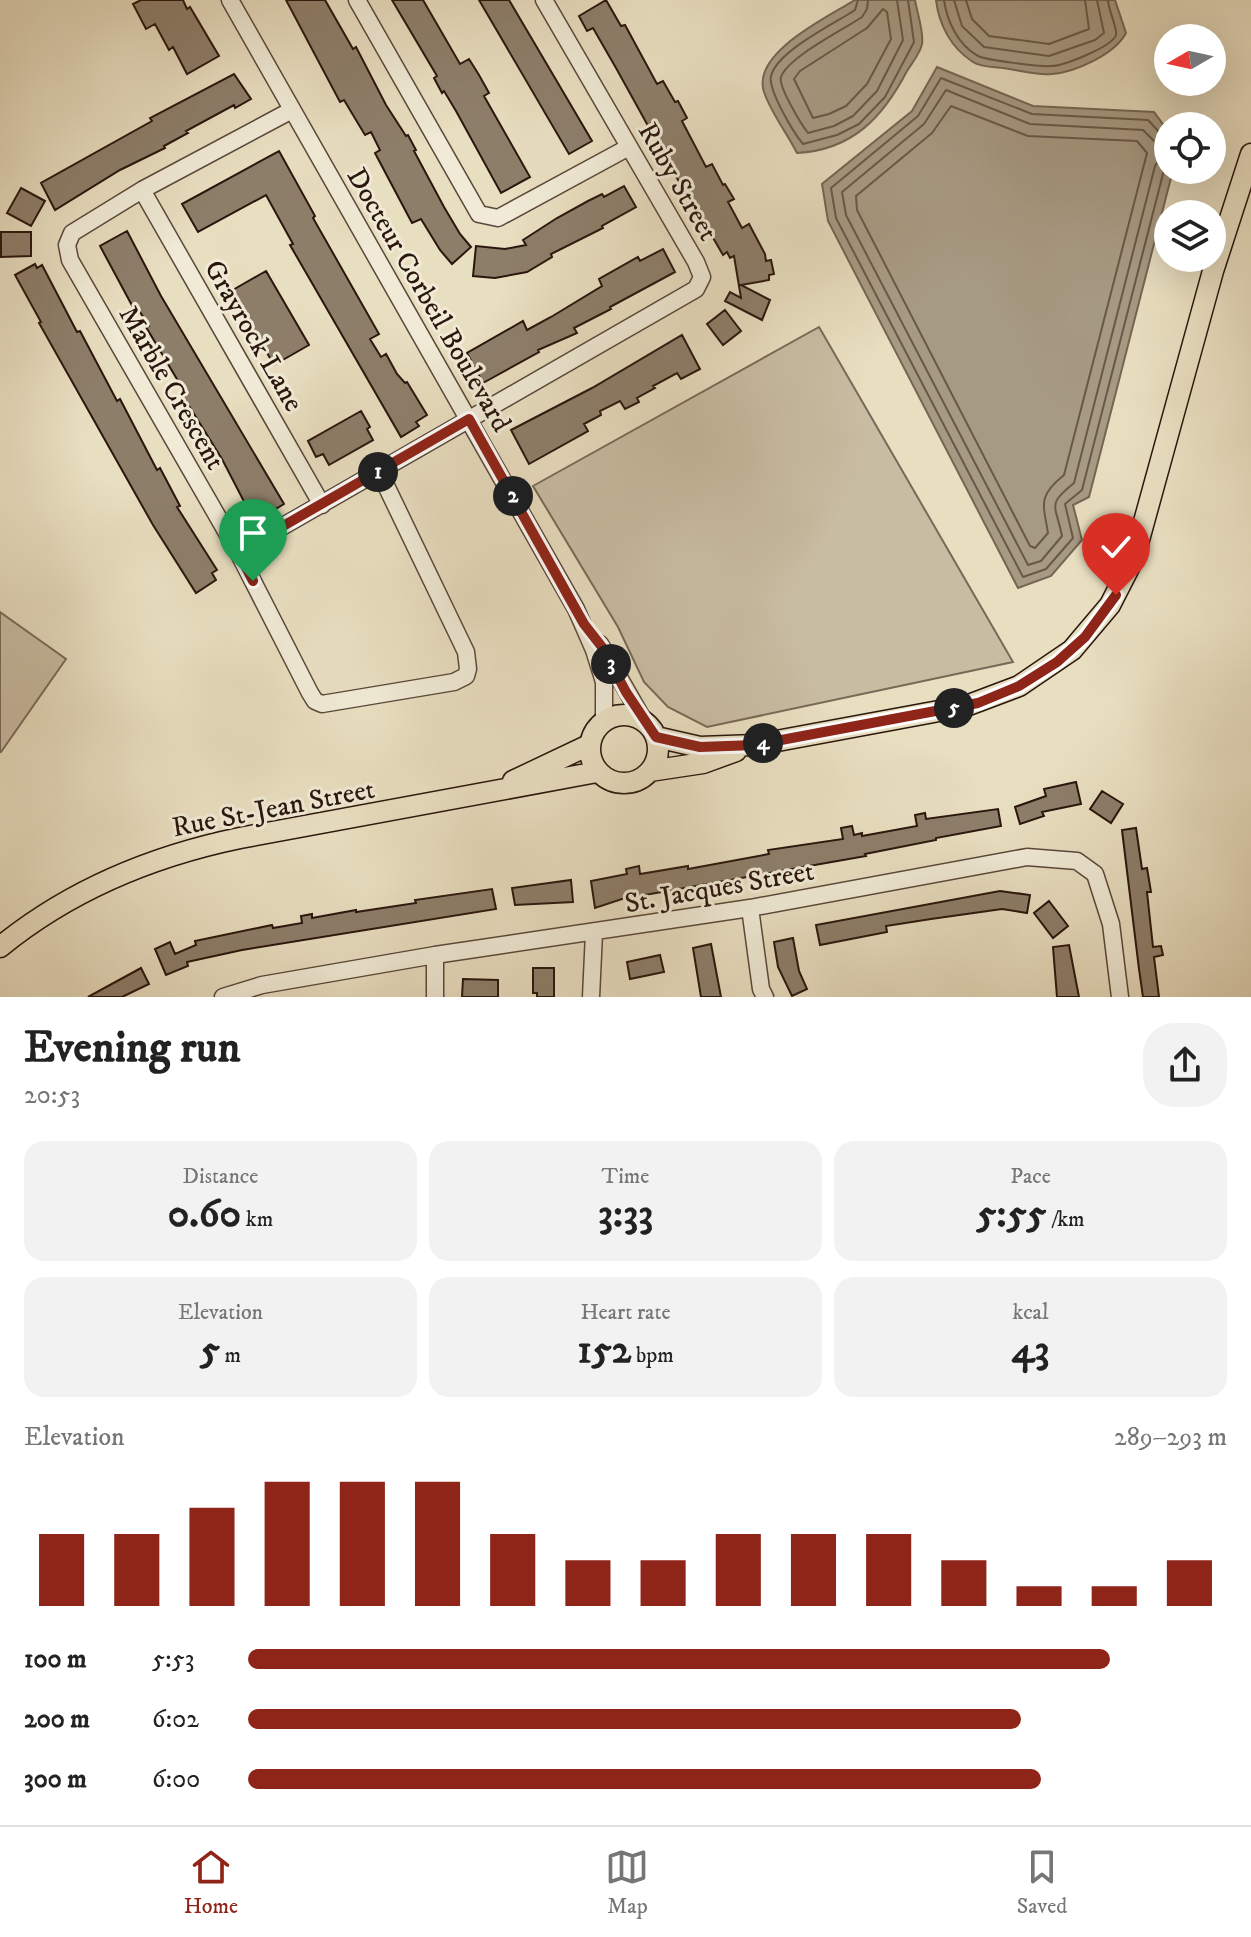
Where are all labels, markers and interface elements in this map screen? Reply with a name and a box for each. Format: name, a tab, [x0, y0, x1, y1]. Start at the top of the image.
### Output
north arrow	[1154, 24, 1226, 96]
map controls	[1154, 24, 1226, 272]
button: locate	[1154, 112, 1226, 184]
street label: Ruby Street	[630, 116, 726, 247]
street label: Docteur Corbeil Boulevard	[339, 161, 519, 438]
button: layers	[1154, 200, 1226, 272]
street label: Grayrock Lane	[196, 254, 311, 418]
street label: Marble Crescent	[111, 299, 233, 476]
pin: 1	[358, 452, 398, 492]
text: 1	[374, 458, 382, 485]
pin: 2	[493, 476, 533, 516]
text: 2	[508, 482, 518, 509]
pin	[219, 499, 287, 581]
icon: arrive	[231, 511, 275, 555]
pin	[1082, 513, 1150, 595]
icon: check	[1094, 525, 1138, 569]
pin: 3	[591, 644, 631, 684]
text: 3	[607, 650, 615, 677]
pin: 5	[934, 688, 974, 728]
text: 5	[949, 694, 959, 721]
pin: 4	[743, 723, 783, 763]
text: 4	[757, 729, 769, 756]
street label: Rue St-Jean Street	[169, 772, 378, 845]
street label: St. Jacques Street	[622, 854, 817, 921]
text: Evening run	[24, 1021, 241, 1076]
button: share	[1143, 1023, 1227, 1107]
text: 20:53	[24, 1079, 80, 1112]
text: Distance	[183, 1163, 258, 1190]
text: Time	[602, 1163, 649, 1190]
text: Pace	[1010, 1163, 1051, 1190]
text: 0.60	[168, 1190, 241, 1240]
text: 3:33	[598, 1190, 653, 1240]
text: 5:55	[976, 1190, 1046, 1240]
text: km	[241, 1206, 273, 1233]
text: /km	[1046, 1206, 1085, 1233]
text: Elevation	[178, 1299, 263, 1326]
text: Heart rate	[580, 1299, 671, 1326]
text: kcal	[1012, 1299, 1049, 1326]
text: 5	[200, 1326, 220, 1376]
text: 152	[577, 1326, 631, 1376]
text: 43	[1012, 1326, 1049, 1376]
text: m	[220, 1342, 241, 1369]
text: bpm	[631, 1342, 674, 1369]
text: Elevation	[24, 1421, 125, 1454]
text: 289–293 m	[1114, 1421, 1227, 1454]
text: 100 m	[24, 1643, 87, 1676]
text: 5:53	[152, 1643, 194, 1676]
text: 200 m	[24, 1703, 90, 1736]
text: 6:02	[152, 1703, 199, 1736]
text: 300 m	[24, 1763, 87, 1796]
text: 6:00	[152, 1763, 200, 1796]
tab: Home	[184, 1845, 238, 1920]
tab: Map	[605, 1845, 649, 1920]
tab: Saved	[1017, 1845, 1067, 1920]

